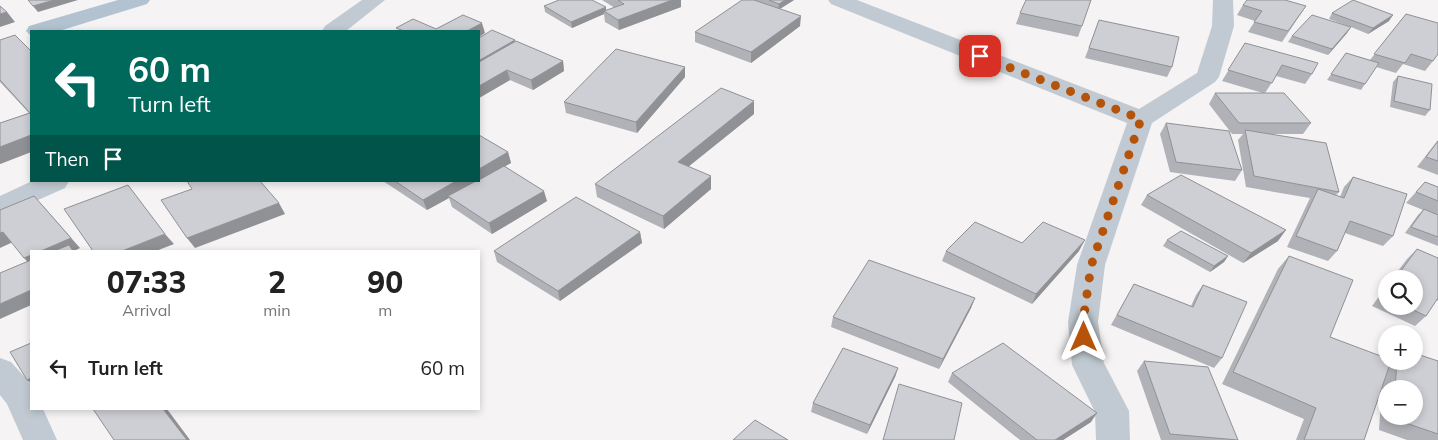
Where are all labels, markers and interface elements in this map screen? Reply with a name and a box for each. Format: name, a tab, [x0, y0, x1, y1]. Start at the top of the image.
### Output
pin	[959, 35, 1001, 77]
icon: arrive	[966, 42, 994, 70]
text: 60 m	[128, 47, 211, 91]
icon: left	[45, 50, 110, 115]
text: Turn left	[128, 90, 211, 118]
icon: arrive	[99, 145, 127, 173]
text: Then	[45, 147, 89, 171]
text: 07:33	[107, 263, 187, 301]
text: 2	[268, 263, 286, 301]
text: 90	[367, 263, 403, 301]
map controls	[1378, 270, 1423, 425]
button: search	[1378, 270, 1423, 315]
text: Arrival	[122, 300, 171, 320]
text: min	[263, 300, 291, 320]
text: m	[378, 300, 392, 320]
position arrow	[1057, 310, 1109, 362]
button: +	[1378, 325, 1423, 370]
icon: left	[45, 354, 73, 382]
text: Turn left	[88, 356, 163, 380]
text: 60 m	[421, 356, 465, 380]
button: −	[1378, 380, 1423, 425]

